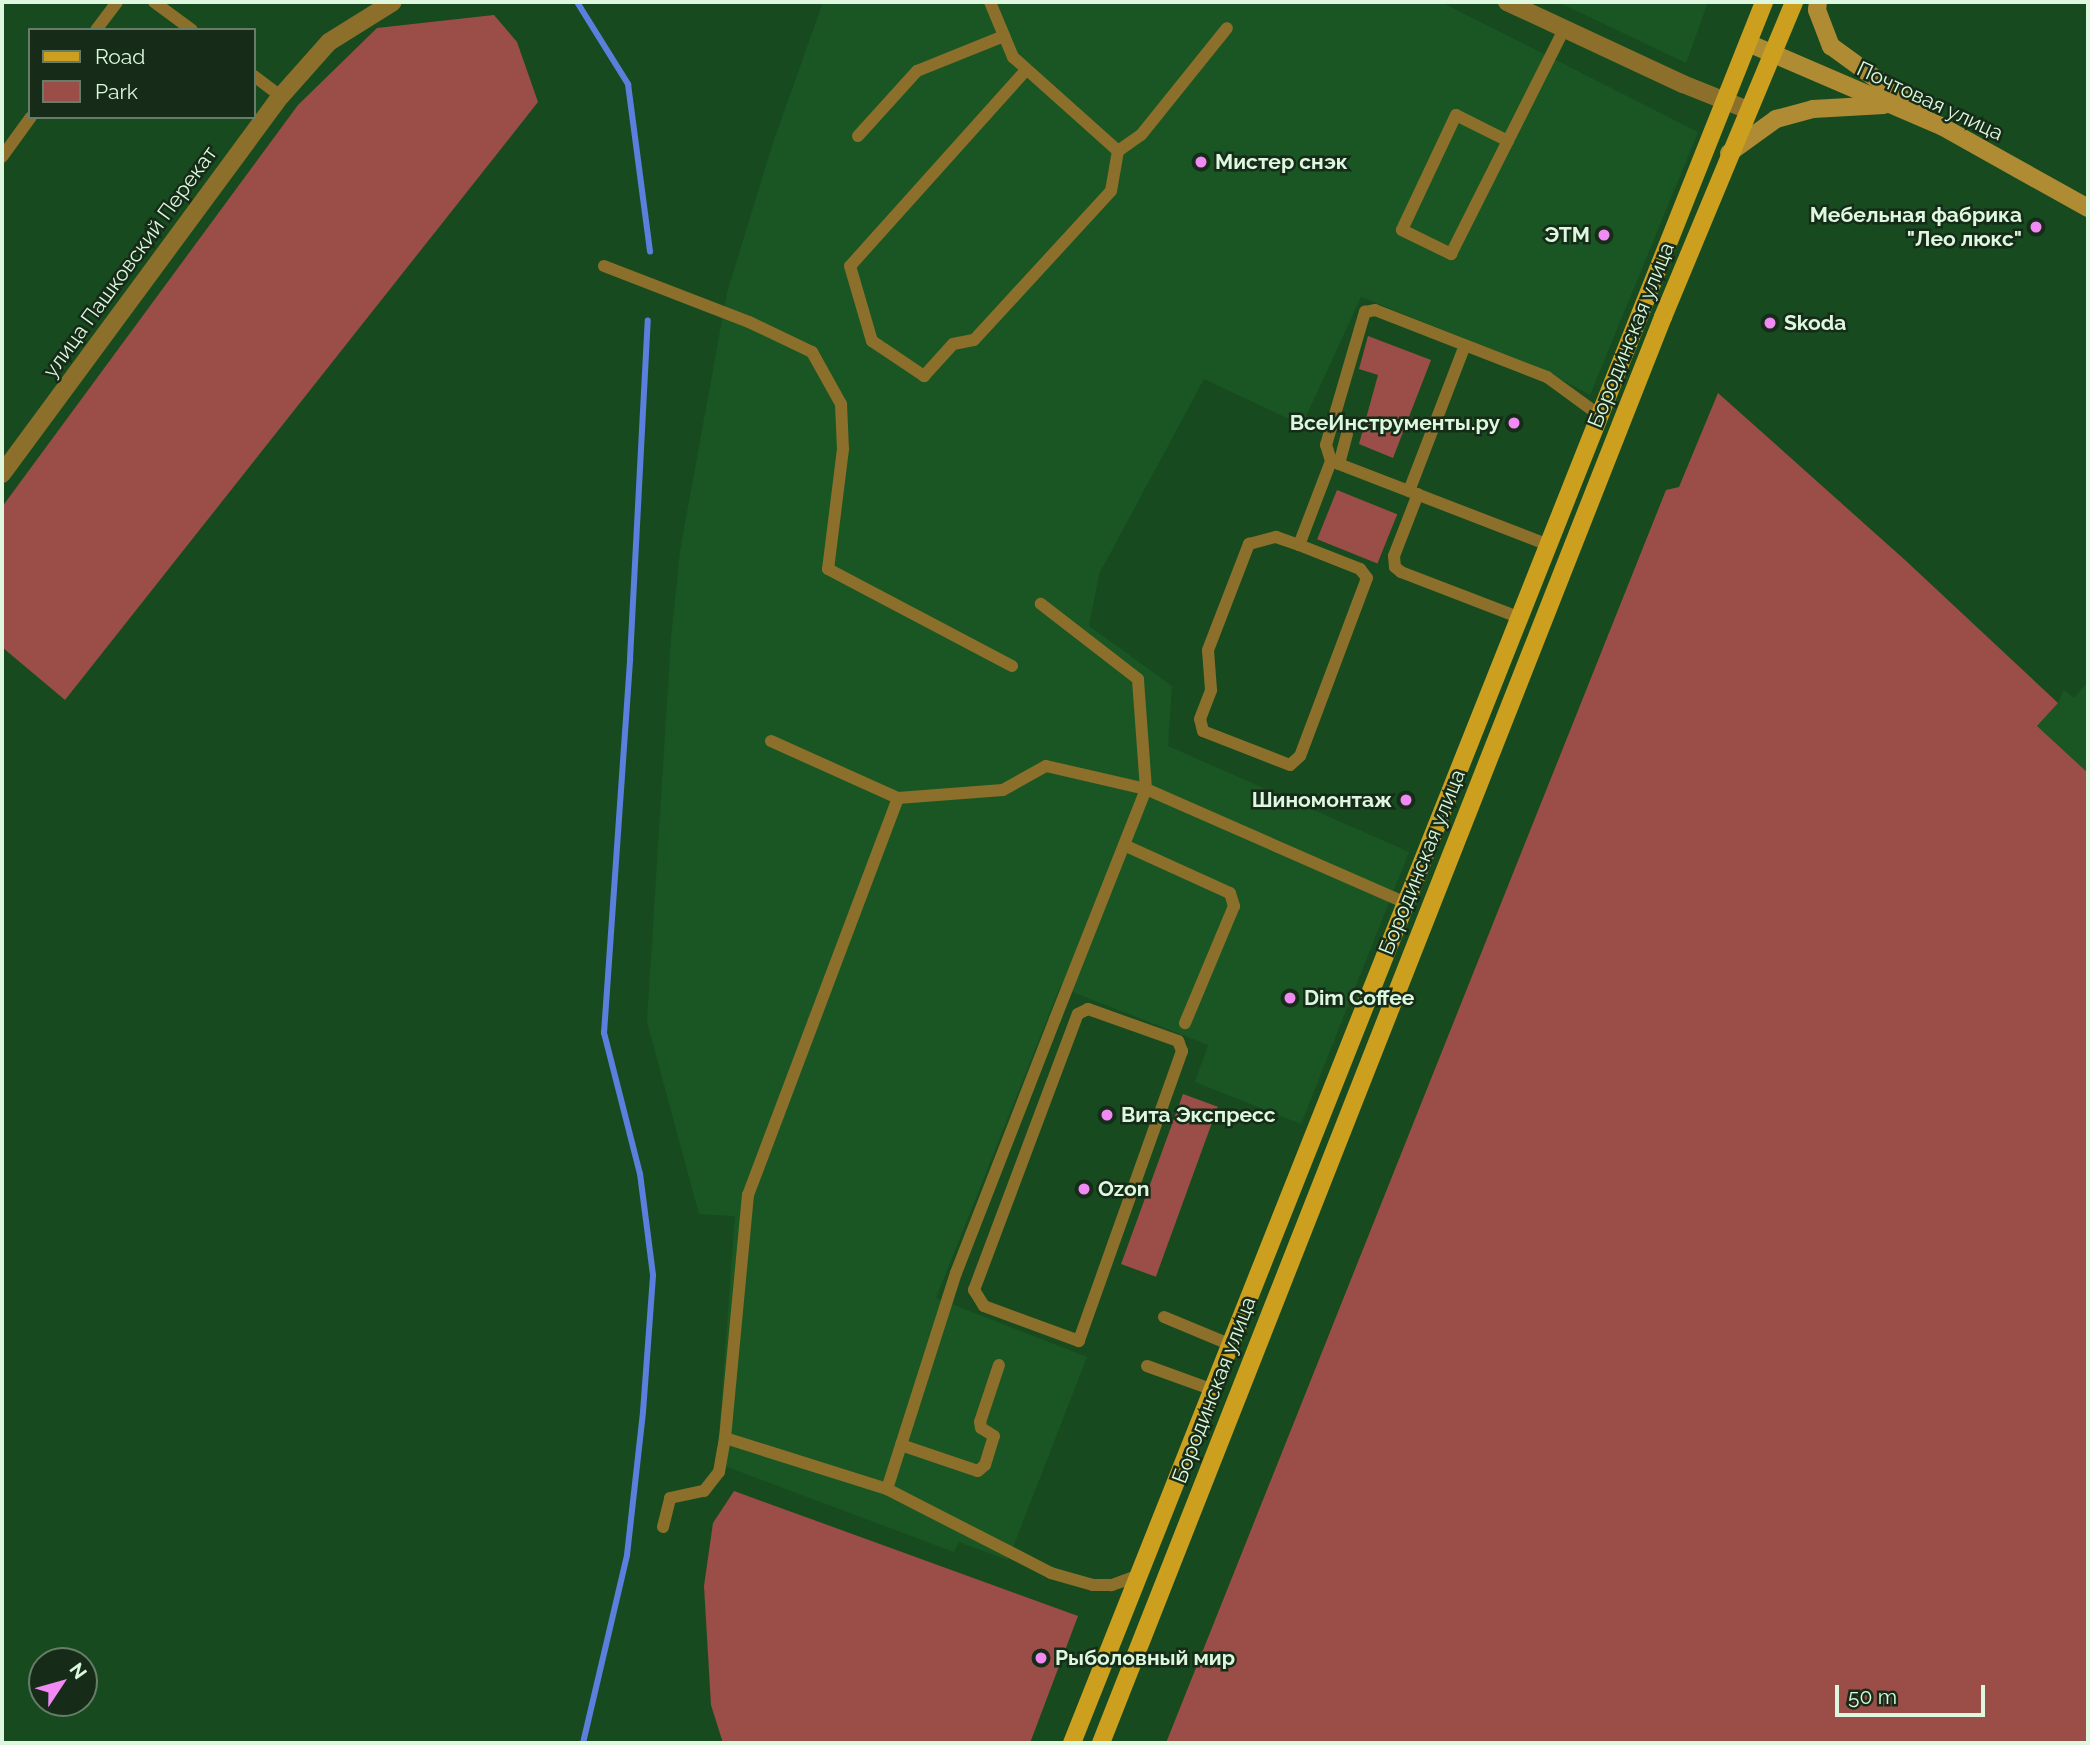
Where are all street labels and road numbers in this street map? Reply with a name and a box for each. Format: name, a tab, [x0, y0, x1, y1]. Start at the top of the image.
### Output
street label: Почтовая улица	[1853, 56, 2007, 146]
street label: улица Пашковский Перекат	[38, 142, 222, 382]
street label: Бородинская улица	[1582, 238, 1680, 432]
street label: Бородинская улица	[1373, 765, 1471, 959]
street label: Бородинская улица	[1167, 1293, 1261, 1487]

